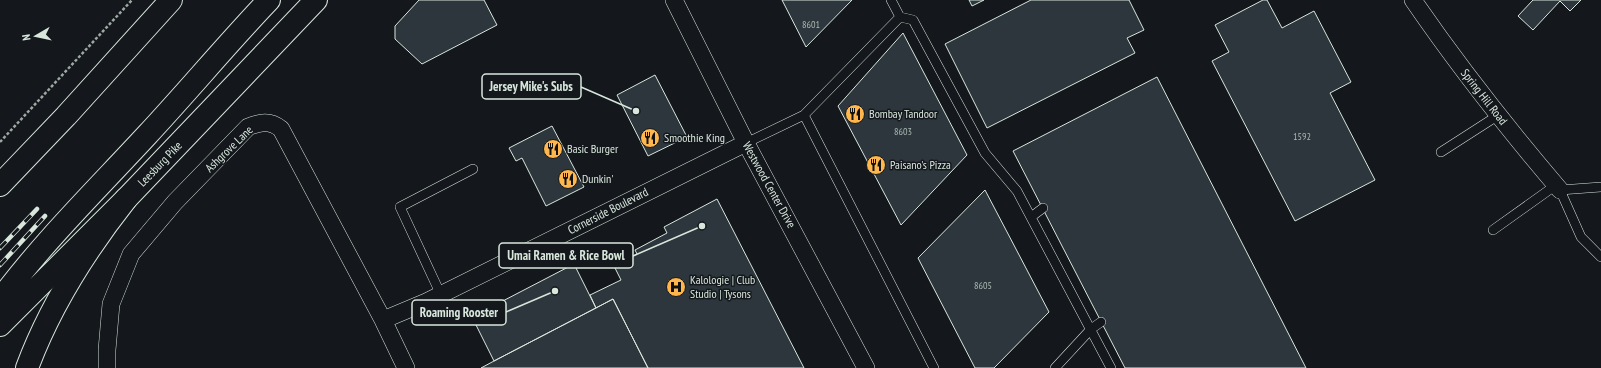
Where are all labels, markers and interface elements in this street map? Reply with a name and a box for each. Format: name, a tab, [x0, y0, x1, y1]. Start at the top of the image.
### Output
north arrow	[16, 16, 56, 56]
house number: 8601	[802, 18, 820, 31]
text: N	[19, 33, 34, 42]
street label: Spring Hill Road	[1458, 66, 1511, 128]
callout: Jersey Mike's Subs	[482, 74, 581, 99]
text: Jersey Mike's Subs	[488, 78, 573, 95]
restaurant icon: Bombay Tandoor	[844, 103, 866, 125]
place label: Bombay Tandoor	[869, 106, 938, 121]
street label: Ashgrove Lane	[202, 122, 256, 175]
house number: 8603	[894, 125, 912, 138]
restaurant icon: Smoothie King	[639, 127, 661, 149]
place label: Smoothie King	[664, 130, 725, 145]
house number: 1592	[1293, 130, 1311, 143]
street label: Leesburg Pike	[134, 138, 185, 189]
restaurant icon: Basic Burger	[542, 138, 564, 160]
street label: Westwood Center Drive	[740, 139, 799, 230]
place label: Basic Burger	[567, 141, 619, 156]
restaurant icon: Paisano's Pizza	[865, 154, 887, 176]
place label: Paisano's Pizza	[890, 157, 951, 172]
restaurant icon: Dunkin'	[557, 168, 579, 190]
place label: Dunkin'	[582, 171, 613, 186]
street label: Cornerside Boulevard	[565, 184, 650, 237]
callout: Umai Ramen & Rice Bowl	[499, 243, 633, 268]
text: Umai Ramen & Rice Bowl	[507, 247, 625, 264]
place label: Kalologie | Club Studio | Tysons	[690, 272, 755, 301]
hospital icon: Kalologie | Club Studio | Tysons	[665, 276, 687, 298]
house number: 8605	[974, 279, 992, 292]
callout: Roaming Rooster	[412, 300, 506, 325]
text: Roaming Rooster	[420, 304, 498, 321]

